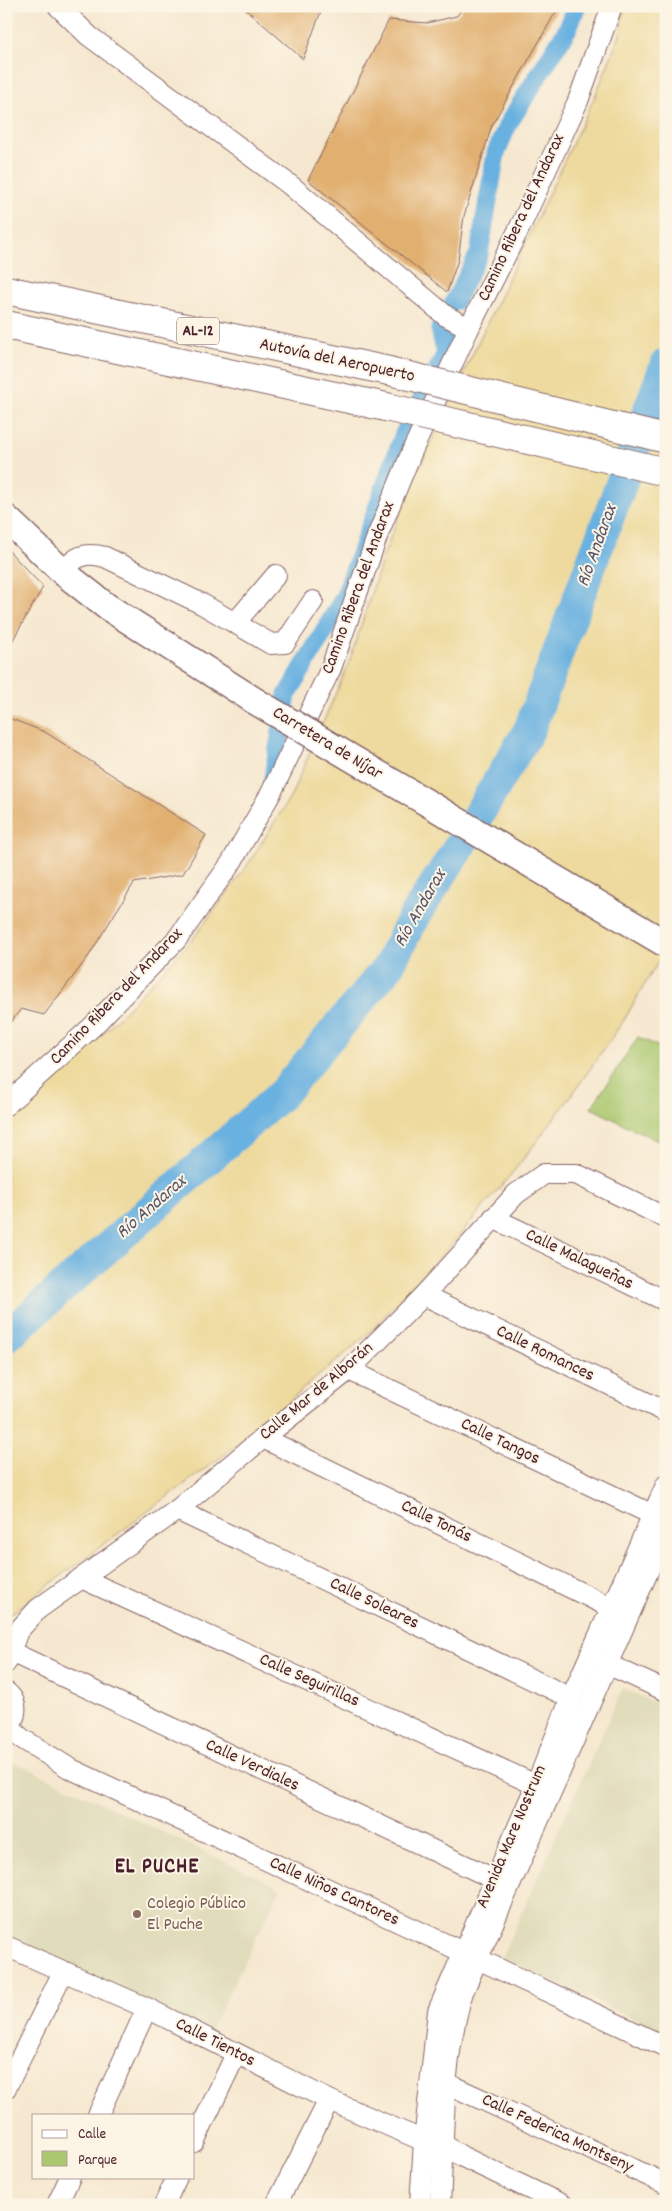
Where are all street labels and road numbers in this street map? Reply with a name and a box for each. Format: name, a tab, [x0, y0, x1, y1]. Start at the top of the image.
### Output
street label: Camino Ribera del Andarax	[472, 130, 572, 306]
road number: AL-12	[177, 318, 219, 344]
street label: Autovía del Aeropuerto	[257, 332, 417, 390]
street label: Camino Ribera del Andarax	[316, 498, 402, 678]
street label: Carretera de Níjar	[267, 701, 387, 787]
street label: Camino Ribera del Andarax	[45, 923, 189, 1071]
street label: Calle Malagueñas	[521, 1223, 637, 1297]
street label: Calle Romances	[492, 1319, 598, 1389]
street label: Calle Mar de Alborán	[255, 1337, 379, 1447]
street label: Calle Tangos	[456, 1412, 544, 1472]
street label: Calle Tonás	[396, 1494, 476, 1550]
street label: Calle Soleares	[325, 1572, 423, 1636]
street label: Calle Seguirillas	[255, 1648, 363, 1714]
street label: Calle Verdiales	[201, 1733, 303, 1799]
street label: Avenida Mare Nostrum	[471, 1761, 553, 1913]
street label: Calle Niños Cantores	[265, 1851, 403, 1933]
street label: Calle Tientos	[171, 2012, 259, 2074]
street label: Calle Federica Montseny	[477, 2088, 638, 2180]

